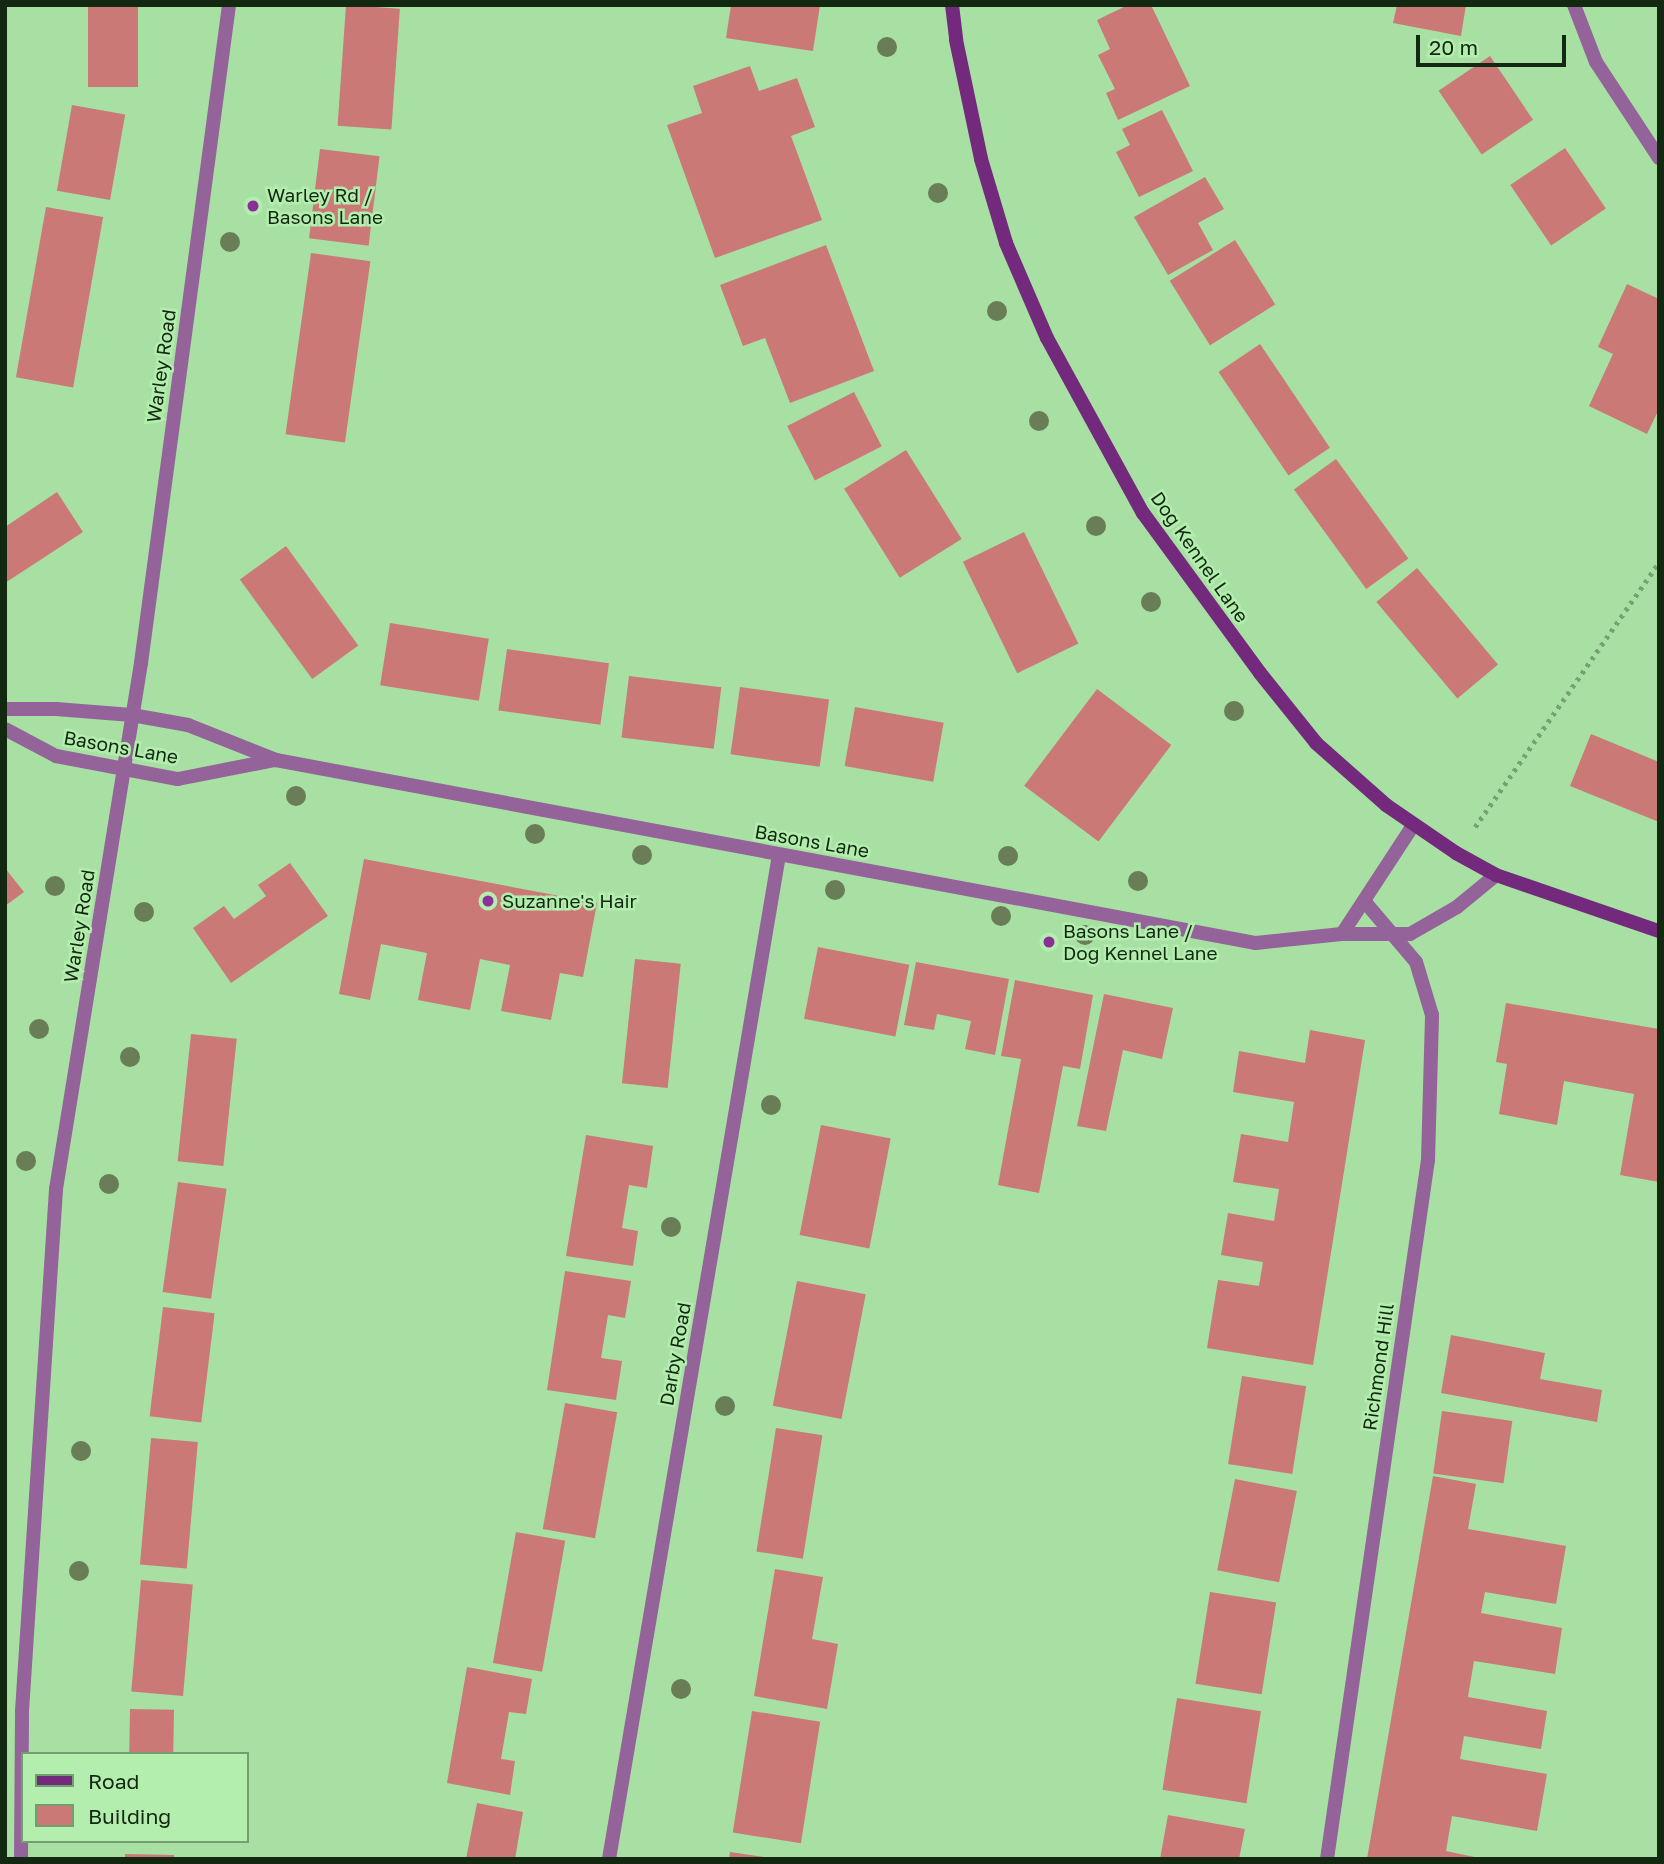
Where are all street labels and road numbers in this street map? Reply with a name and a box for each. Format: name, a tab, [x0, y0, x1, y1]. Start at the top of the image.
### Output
street label: Warley Road	[142, 308, 180, 424]
street label: Dog Kennel Lane	[1146, 487, 1254, 627]
street label: Basons Lane	[62, 726, 180, 768]
street label: Basons Lane	[753, 820, 871, 862]
street label: Warley Road	[59, 868, 99, 984]
street label: Darby Road	[655, 1300, 695, 1408]
street label: Richmond Hill	[1358, 1302, 1398, 1432]

